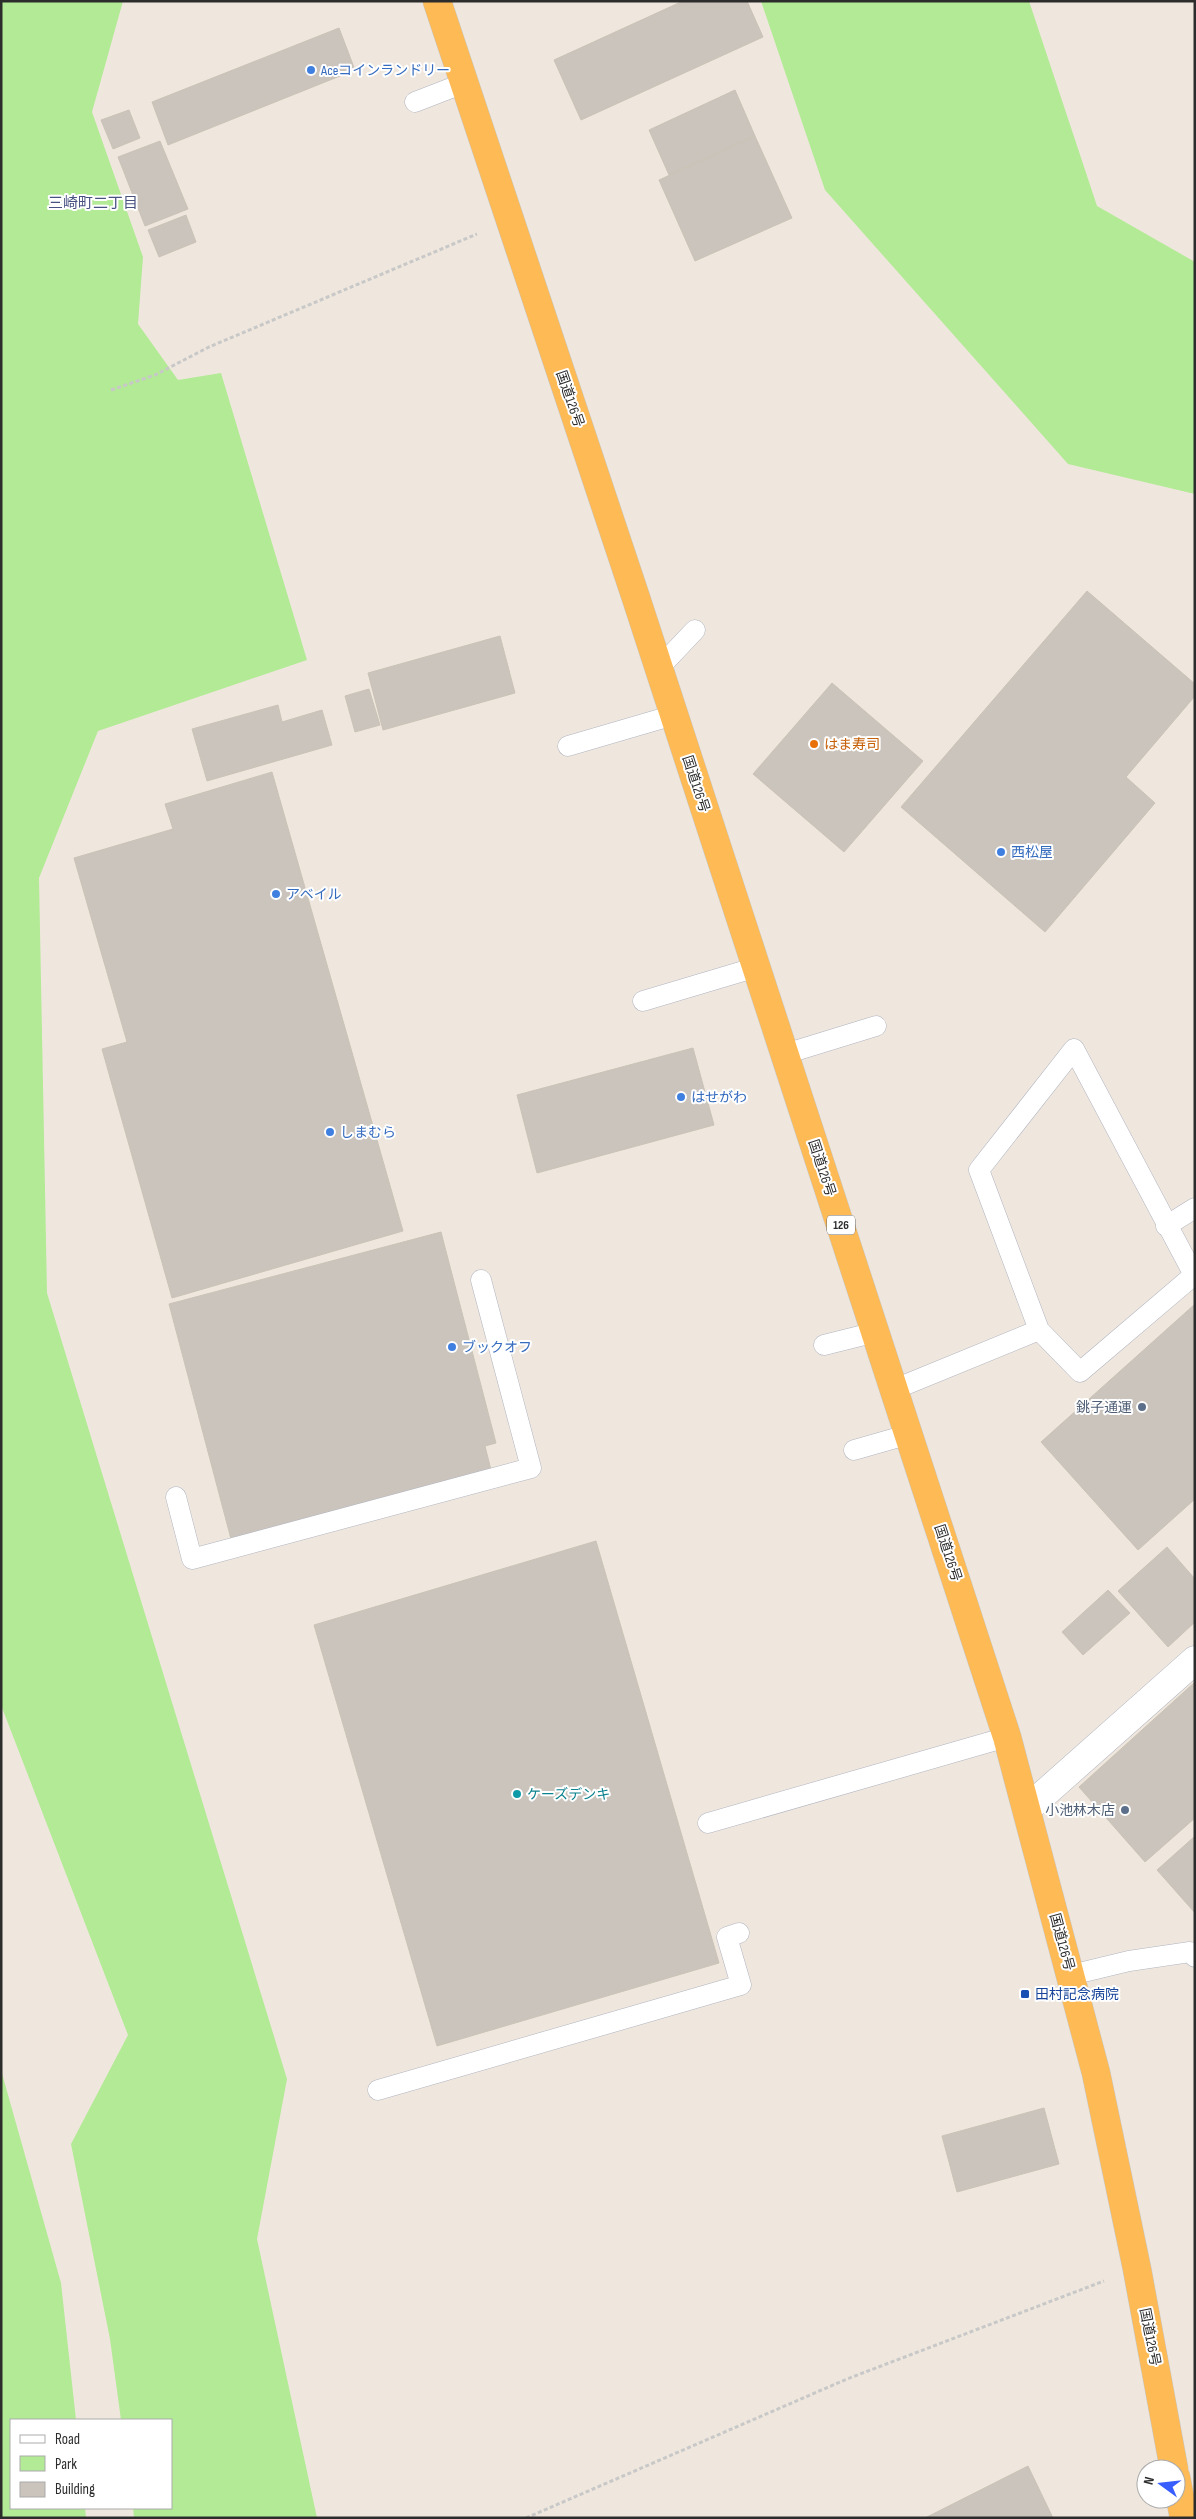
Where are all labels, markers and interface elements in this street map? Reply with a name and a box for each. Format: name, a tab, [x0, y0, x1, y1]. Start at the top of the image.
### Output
place label: Aceコインランドリー	[320, 62, 450, 79]
marker: Aceコインランドリー	[305, 64, 317, 76]
district label: 三崎町二丁目	[48, 194, 138, 213]
street label: 国道126号	[552, 368, 588, 430]
place label: はま寿司	[824, 736, 880, 753]
marker: はま寿司	[808, 738, 820, 750]
street label: 国道126号	[679, 753, 713, 815]
place label: 西松屋	[1011, 844, 1053, 861]
marker: 西松屋	[995, 846, 1007, 858]
place label: アベイル	[286, 886, 342, 903]
marker: アベイル	[270, 888, 282, 900]
place label: はせがわ	[691, 1089, 747, 1106]
marker: はせがわ	[675, 1091, 687, 1103]
place label: しまむら	[340, 1124, 396, 1141]
marker: しまむら	[324, 1126, 336, 1138]
street label: 国道126号	[805, 1137, 839, 1199]
road number: 126	[827, 1216, 855, 1234]
place label: ブックオフ	[462, 1339, 532, 1356]
marker: ブックオフ	[446, 1341, 458, 1353]
place label: 銚子通運	[1076, 1399, 1132, 1416]
marker: 銚子通運	[1136, 1401, 1148, 1413]
street label: 国道126号	[931, 1522, 965, 1584]
place label: ケーズデンキ	[527, 1786, 610, 1803]
marker: ケーズデンキ	[511, 1788, 523, 1800]
place label: 小池林木店	[1045, 1802, 1115, 1819]
marker: 小池林木店	[1119, 1804, 1131, 1816]
street label: 国道126号	[1046, 1911, 1078, 1973]
place label: 田村記念病院	[1035, 1986, 1119, 2003]
marker: 田村記念病院	[1019, 1988, 1031, 2000]
street label: 国道126号	[1136, 2306, 1164, 2368]
legend	[10, 2419, 172, 2509]
text: Road	[55, 2430, 80, 2449]
text: Park	[55, 2455, 77, 2474]
north arrow	[1136, 2459, 1186, 2509]
text: N	[1140, 2475, 1158, 2487]
text: Building	[55, 2480, 95, 2499]

